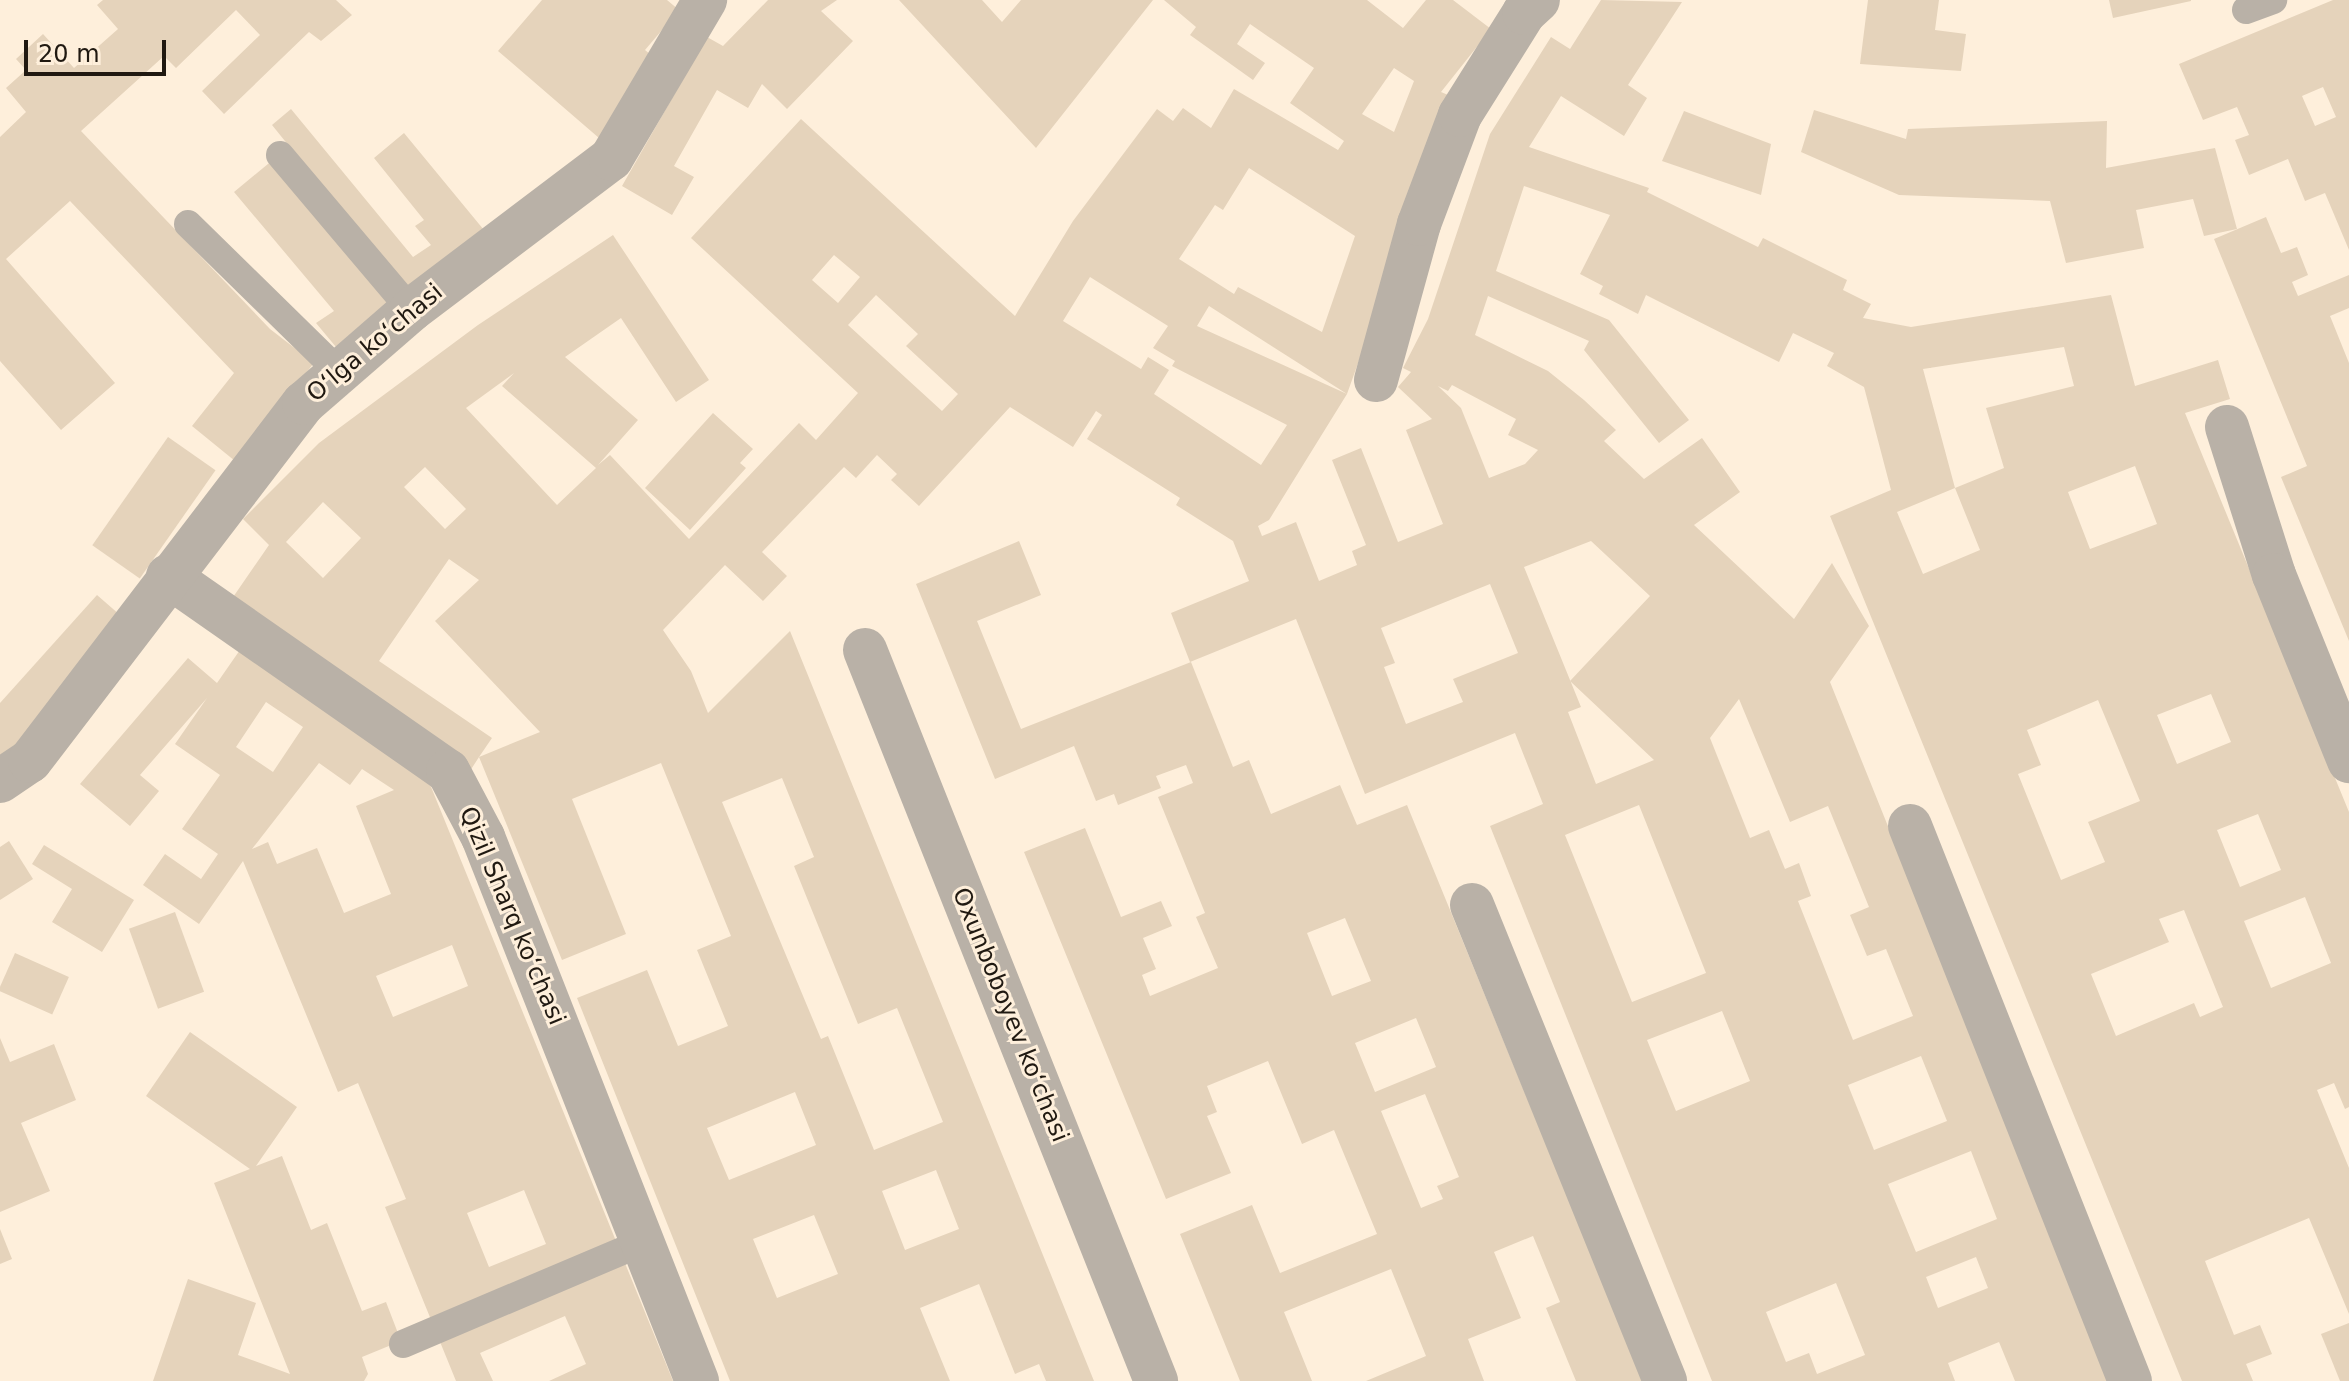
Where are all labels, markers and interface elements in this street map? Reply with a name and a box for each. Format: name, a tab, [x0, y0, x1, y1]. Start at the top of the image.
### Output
scale bar	[28, 24, 170, 74]
text: 20 m	[38, 40, 100, 68]
street label: Oʻlga koʻchasi	[301, 278, 449, 408]
street label: Qizil Sharq koʻchasi	[453, 803, 571, 1029]
street label: Oxunboboyev koʻchasi	[946, 884, 1074, 1146]

